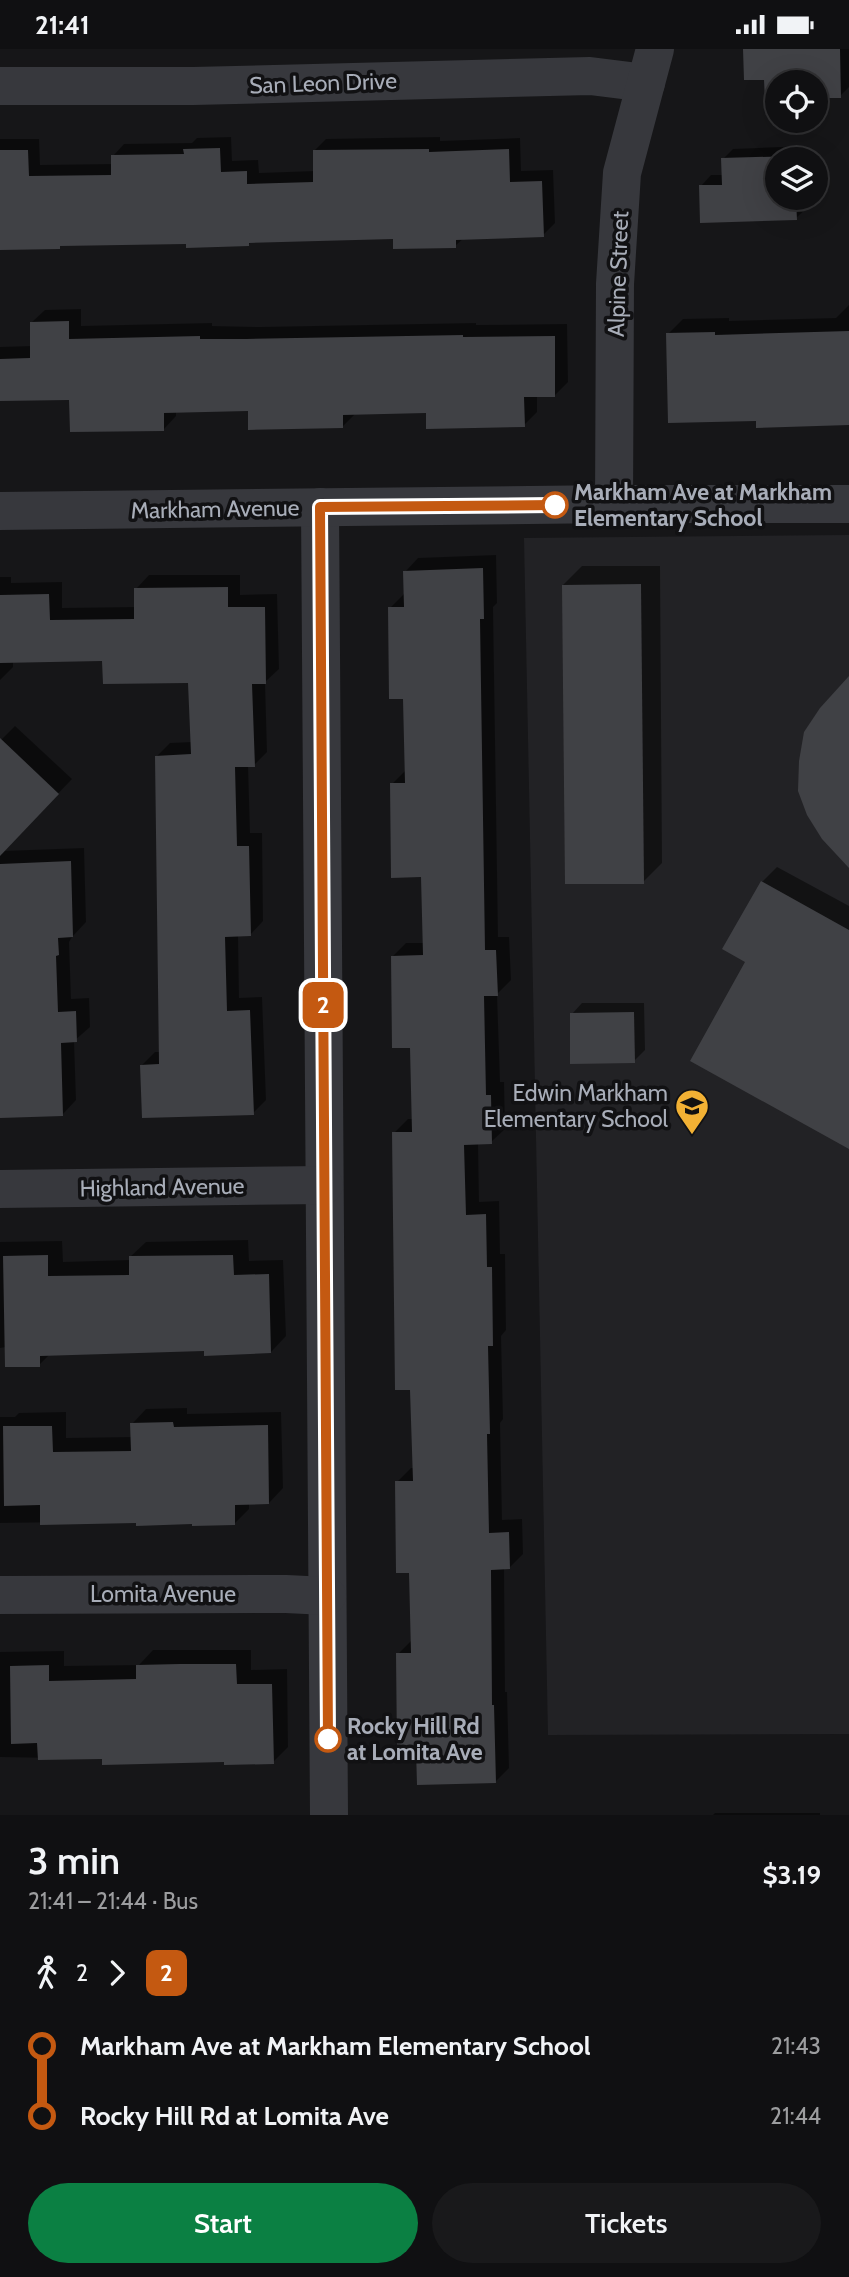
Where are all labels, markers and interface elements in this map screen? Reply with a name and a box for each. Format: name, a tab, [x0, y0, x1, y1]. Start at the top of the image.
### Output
text: 21:41	[35, 9, 90, 41]
street label: San Leon Drive	[249, 66, 398, 100]
map controls	[765, 70, 828, 210]
button: locate	[765, 70, 828, 133]
button: layers	[765, 147, 828, 210]
street label: Alpine Street	[602, 210, 634, 337]
place label: Markham Ave at Markham Elementary School	[574, 478, 832, 532]
marker: Markham Ave at Markham Elementary School	[542, 492, 568, 518]
street label: Markham Avenue	[130, 494, 300, 524]
line badge: 2	[300, 982, 346, 1028]
text: 2	[317, 990, 329, 1019]
place label: Edwin Markham Elementary School	[484, 1079, 669, 1133]
school or university icon: Edwin Markham Elementary School	[673, 1087, 711, 1136]
street label: Highland Avenue	[79, 1172, 245, 1202]
street label: Lomita Avenue	[90, 1580, 236, 1608]
place label: Rocky Hill Rd at Lomita Ave	[347, 1712, 483, 1766]
marker: Rocky Hill Rd at Lomita Ave	[315, 1726, 341, 1752]
text: 3 min	[28, 1837, 120, 1884]
text: $3.19	[762, 1859, 821, 1891]
text: 21:41 – 21:44 · Bus	[28, 1887, 198, 1915]
icon: walk	[28, 1954, 66, 1992]
icon: forward	[98, 1954, 136, 1992]
text: 2	[160, 1958, 173, 1987]
text: 2	[76, 1959, 88, 1987]
text: Markham Ave at Markham Elementary School	[80, 2030, 591, 2062]
text: 21:43	[771, 2032, 821, 2060]
text: Rocky Hill Rd at Lomita Ave	[80, 2100, 389, 2132]
text: 21:44	[770, 2102, 821, 2130]
button: Start	[28, 2183, 418, 2263]
button: Tickets	[432, 2183, 821, 2263]

